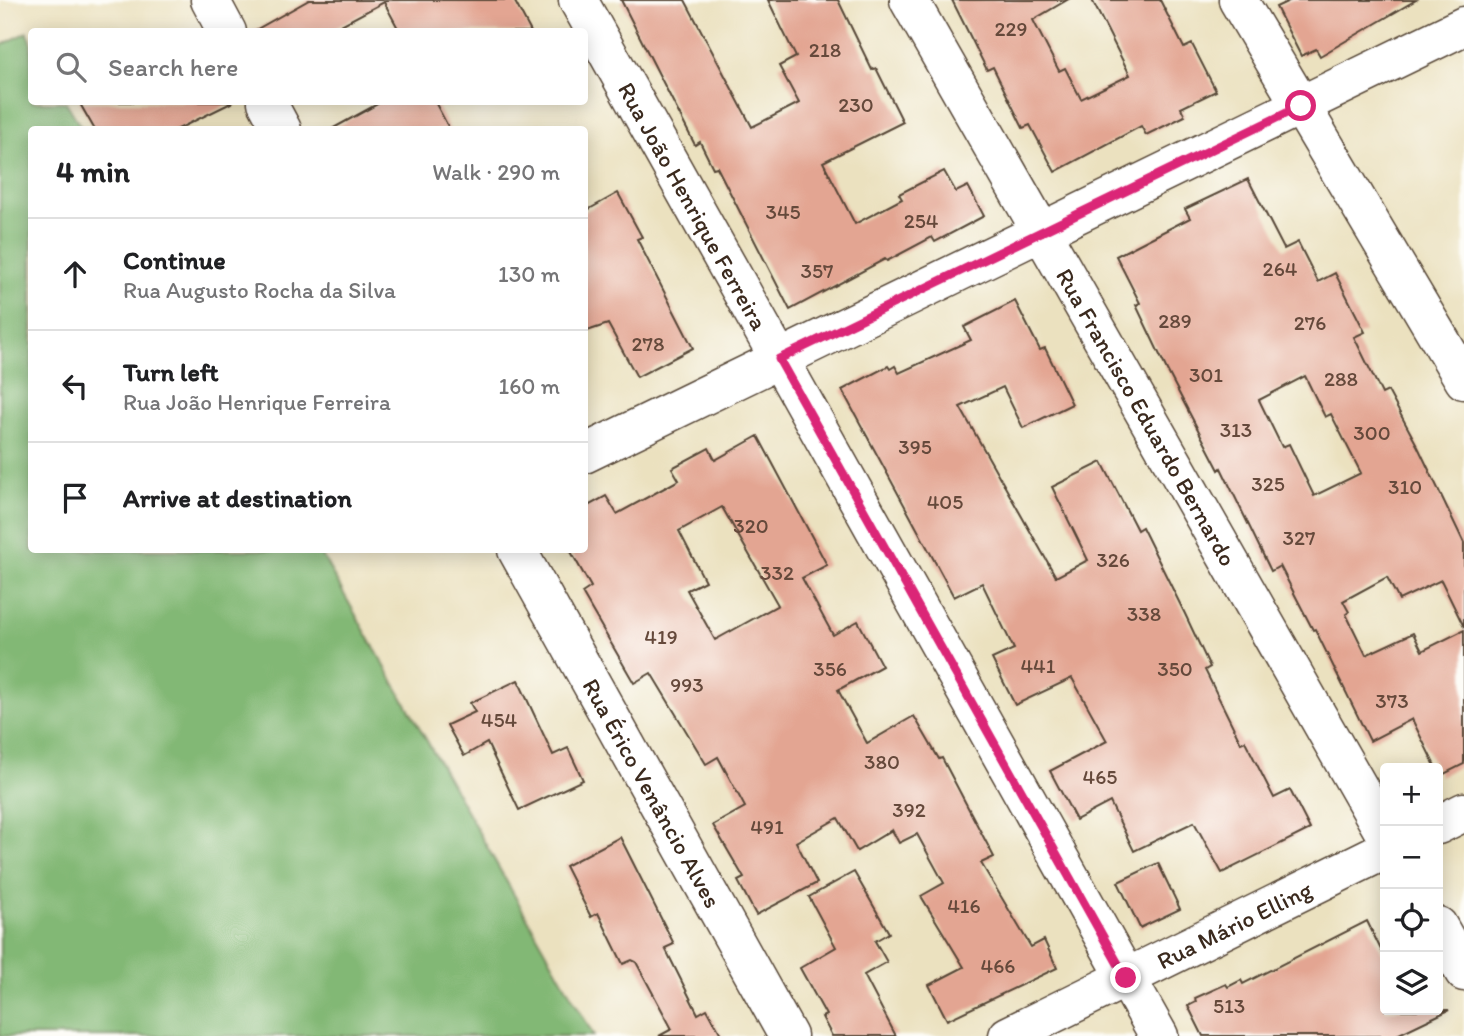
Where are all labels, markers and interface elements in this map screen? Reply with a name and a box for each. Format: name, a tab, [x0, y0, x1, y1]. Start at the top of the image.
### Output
house number: 229	[994, 16, 1028, 41]
search box	[28, 28, 588, 105]
house number: 218	[809, 37, 841, 62]
icon: search	[52, 48, 90, 86]
text: Search here	[108, 51, 238, 83]
street label: Rua João Henrique Ferreira	[612, 77, 775, 335]
route start	[1285, 90, 1316, 121]
house number: 230	[838, 92, 874, 117]
text: 4 min	[56, 153, 130, 190]
text: Walk · 290 m	[432, 158, 560, 186]
house number: 345	[765, 199, 801, 224]
house number: 254	[904, 208, 939, 233]
text: Continue	[123, 244, 226, 276]
icon: ahead	[56, 255, 94, 293]
house number: 264	[1263, 256, 1298, 281]
house number: 357	[801, 258, 833, 283]
text: 130 m	[498, 260, 560, 288]
street label: Rua Francisco Eduardo Bernardo	[1051, 263, 1243, 571]
text: Rua Augusto Rocha da Silva	[123, 276, 396, 304]
house number: 289	[1158, 308, 1192, 333]
house number: 276	[1294, 310, 1326, 335]
house number: 278	[632, 331, 664, 356]
text: Turn left	[123, 356, 219, 388]
house number: 301	[1189, 362, 1223, 387]
house number: 288	[1324, 366, 1358, 391]
icon: left	[56, 367, 94, 405]
text: 160 m	[498, 372, 560, 400]
text: Rua João Henrique Ferreira	[123, 388, 391, 416]
house number: 313	[1220, 417, 1252, 442]
house number: 300	[1353, 420, 1391, 445]
house number: 395	[898, 434, 932, 459]
house number: 325	[1251, 471, 1285, 496]
house number: 310	[1388, 474, 1422, 499]
icon: arrive	[56, 479, 94, 517]
text: Arrive at destination	[123, 482, 352, 514]
house number: 405	[927, 489, 963, 514]
house number: 320	[733, 513, 769, 538]
house number: 327	[1283, 525, 1315, 550]
house number: 326	[1096, 547, 1130, 572]
house number: 332	[760, 560, 794, 585]
house number: 338	[1127, 601, 1161, 626]
house number: 419	[644, 624, 678, 649]
house number: 441	[1021, 653, 1056, 678]
house number: 356	[813, 656, 847, 681]
house number: 350	[1157, 656, 1193, 681]
house number: 993	[670, 672, 704, 697]
street label: Rua Érico Venâncio Alves	[577, 673, 728, 912]
house number: 373	[1375, 688, 1409, 713]
house number: 454	[481, 707, 518, 732]
house number: 380	[864, 749, 900, 774]
map controls	[1380, 763, 1443, 1015]
button: +	[1380, 763, 1443, 826]
house number: 465	[1083, 764, 1117, 789]
house number: 392	[892, 797, 926, 822]
house number: 491	[750, 814, 784, 839]
button: −	[1380, 826, 1443, 889]
street label: Rua Mário Elling	[1152, 874, 1317, 975]
button: locate	[1380, 889, 1443, 952]
house number: 416	[947, 893, 981, 918]
button: layers	[1380, 952, 1443, 1015]
house number: 466	[981, 953, 1015, 978]
route end	[1110, 962, 1141, 993]
house number: 513	[1213, 993, 1245, 1018]

